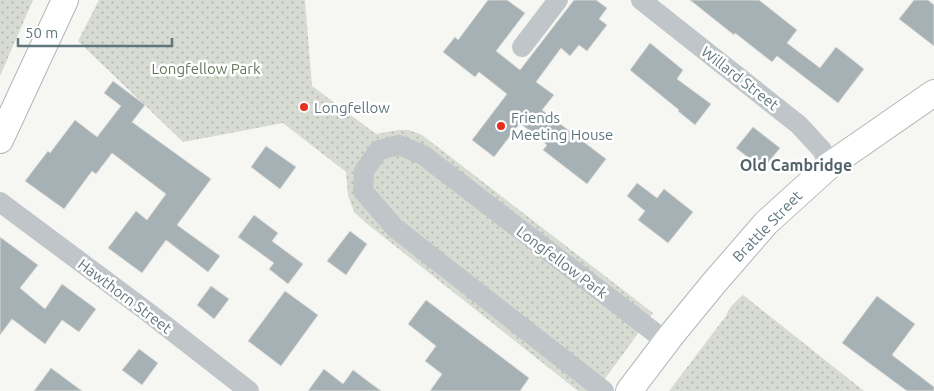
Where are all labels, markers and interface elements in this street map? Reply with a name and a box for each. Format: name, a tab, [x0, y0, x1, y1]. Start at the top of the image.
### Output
scale bar	[18, 15, 171, 47]
text: 50 m	[25, 24, 58, 41]
street label: Willard Street	[698, 43, 782, 113]
park label: Longfellow Park	[151, 60, 261, 77]
place label: Longfellow	[314, 99, 390, 116]
marker: Longfellow	[298, 101, 310, 113]
place label: Friends Meeting House	[511, 109, 613, 143]
marker: Friends Meeting House	[495, 120, 507, 132]
district label: Old Cambridge	[740, 156, 852, 174]
street label: Brattle Street	[729, 187, 805, 265]
street label: Longfellow Park	[513, 222, 611, 302]
street label: Hawthorn Street	[75, 255, 175, 337]

